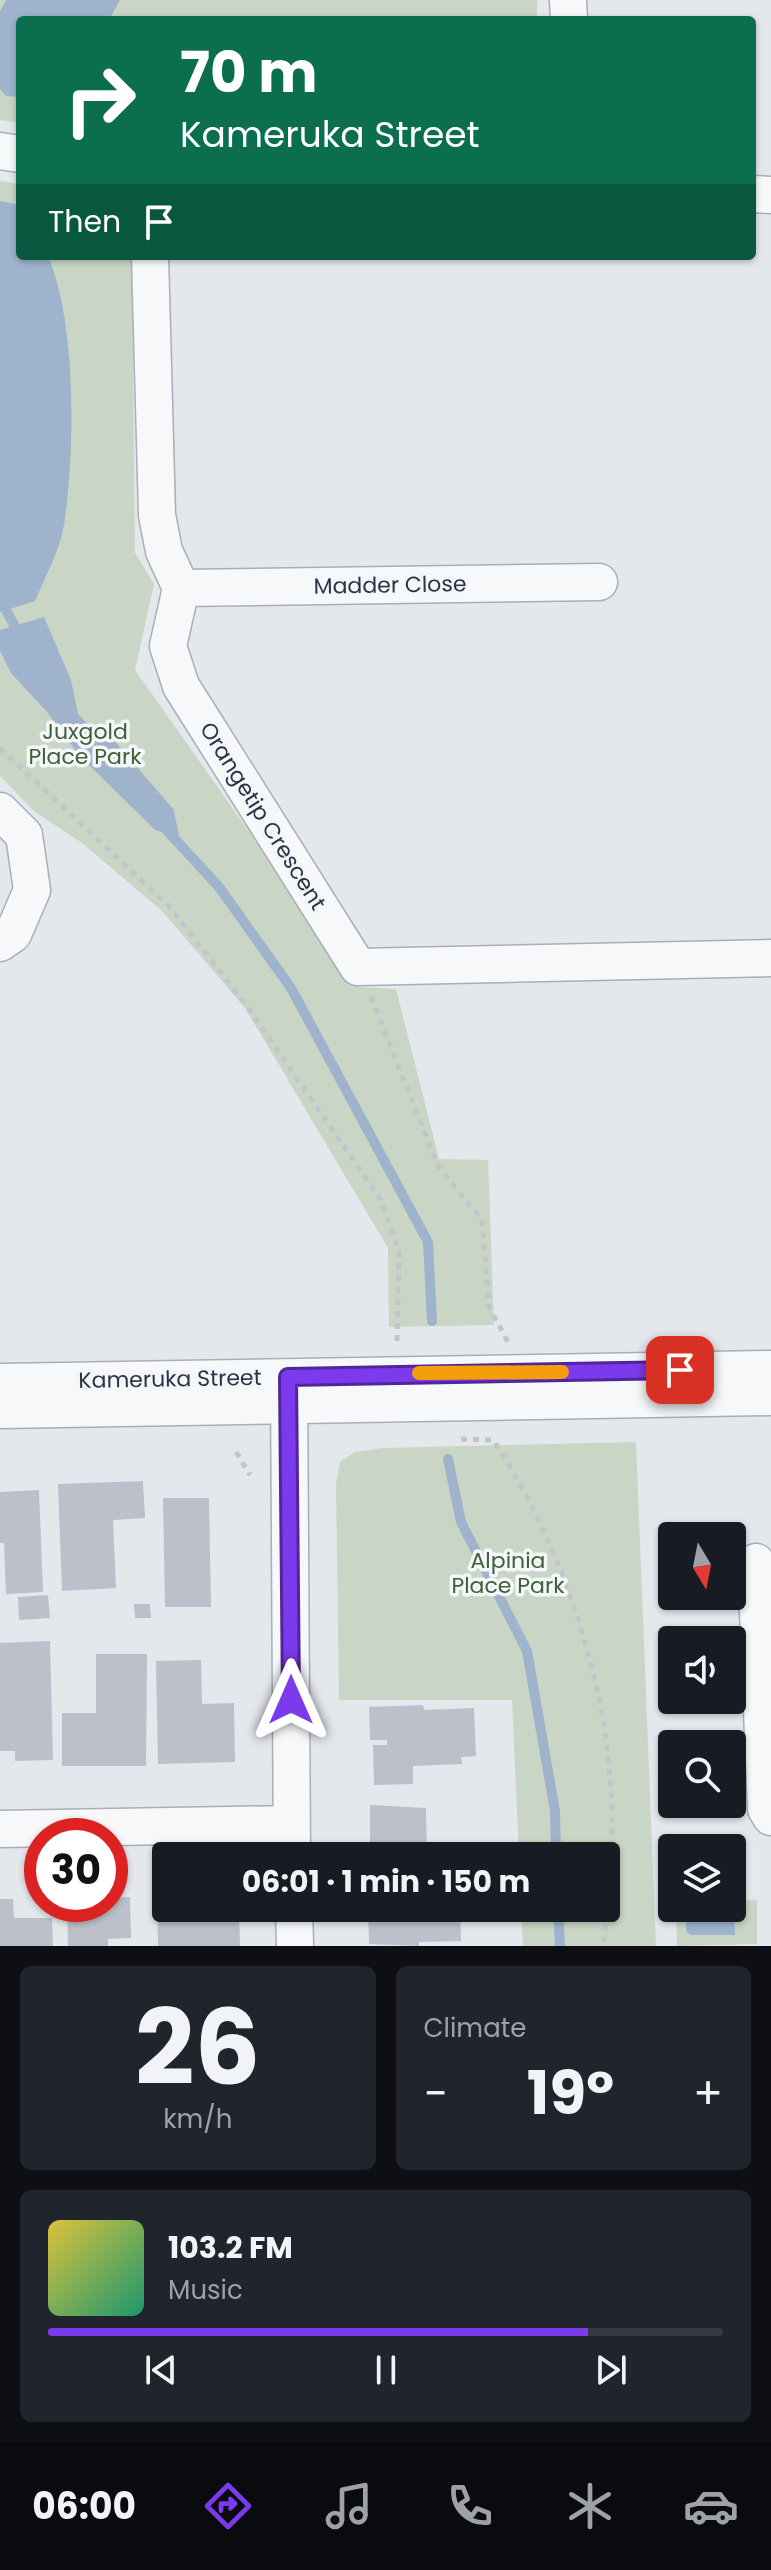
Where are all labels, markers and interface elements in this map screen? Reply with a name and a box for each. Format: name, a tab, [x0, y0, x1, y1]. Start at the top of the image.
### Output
text: 70 m	[180, 33, 318, 112]
icon: right	[48, 48, 152, 152]
text: Kameruka Street	[180, 109, 480, 160]
text: Then	[48, 200, 121, 243]
icon: arrive	[137, 200, 181, 244]
street label: Madder Close	[313, 568, 467, 602]
park label: Juxgold Place Park	[28, 716, 142, 772]
street label: Orangetip Crescent	[192, 716, 334, 916]
pin	[646, 1336, 714, 1404]
icon: arrive	[658, 1348, 702, 1392]
street label: Kameruka Street	[78, 1362, 262, 1396]
north arrow	[658, 1522, 746, 1610]
map controls	[658, 1522, 746, 1922]
park label: Alpinia Place Park	[451, 1545, 565, 1601]
button: sound	[658, 1626, 746, 1714]
position arrow	[249, 1658, 333, 1742]
button: search	[658, 1730, 746, 1818]
speed limit sign: 30	[24, 1818, 128, 1922]
button: layers	[658, 1834, 746, 1922]
text: 06:01 · 1 min · 150 m	[242, 1860, 530, 1903]
text: 26	[135, 1975, 261, 2120]
text: Climate	[424, 2010, 526, 2046]
text: 19°	[527, 2051, 614, 2135]
text: −	[424, 2063, 448, 2124]
text: +	[693, 2063, 723, 2124]
text: km/h	[163, 2101, 232, 2137]
text: 103.2 FM	[168, 2226, 293, 2269]
text: Music	[168, 2272, 243, 2308]
icon: previous	[139, 2348, 183, 2392]
icon: pause	[364, 2348, 408, 2392]
icon: next	[589, 2348, 633, 2392]
icon: directions	[200, 2478, 256, 2534]
icon: music	[321, 2478, 377, 2534]
icon: phone	[442, 2478, 498, 2534]
icon: climate	[562, 2478, 618, 2534]
icon: car	[683, 2478, 739, 2534]
text: 06:00	[32, 2481, 136, 2532]

